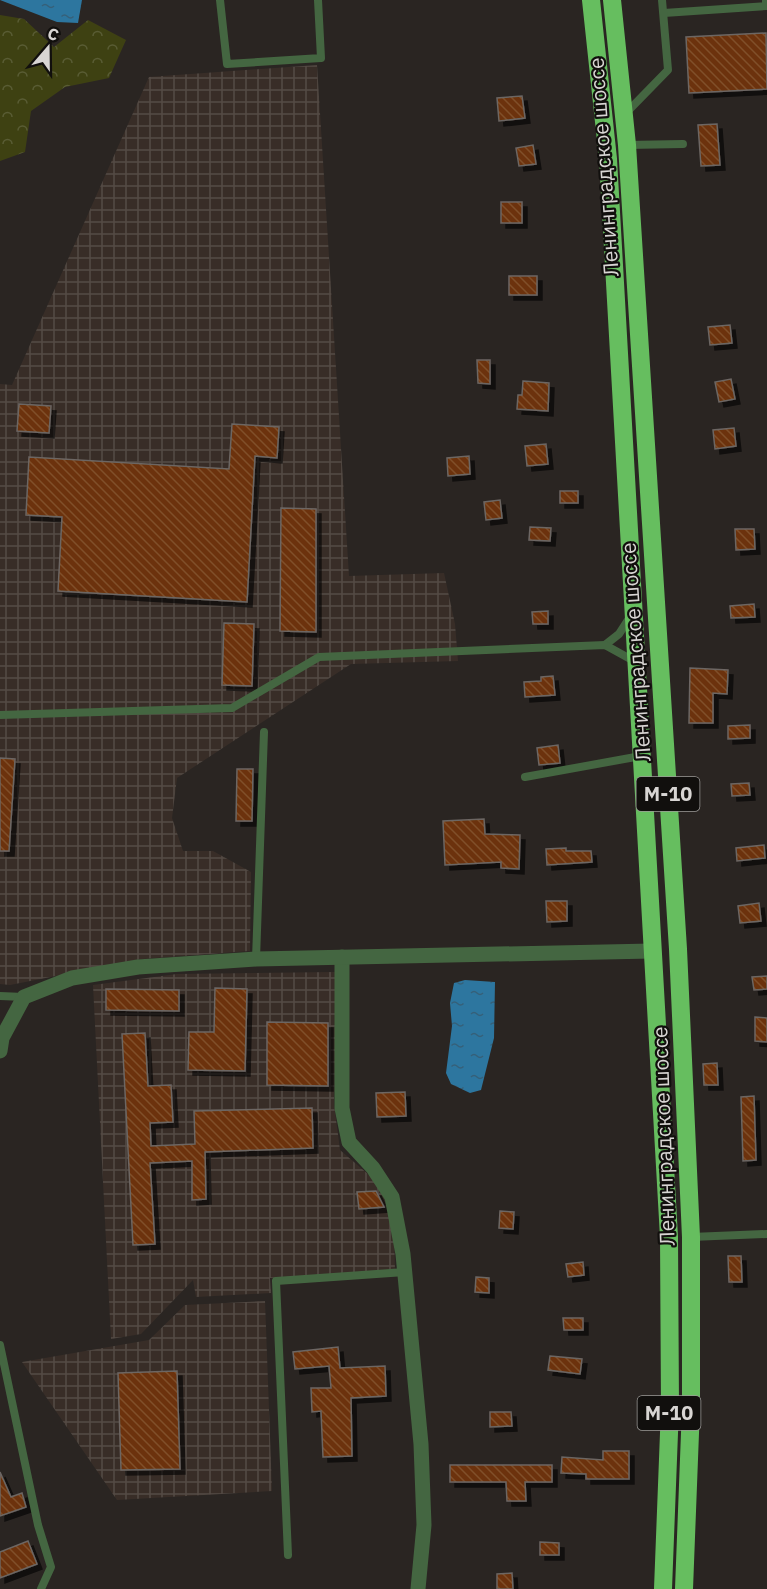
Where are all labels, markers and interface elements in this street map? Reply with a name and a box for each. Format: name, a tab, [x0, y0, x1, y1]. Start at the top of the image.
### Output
north arrow	[18, 18, 78, 78]
text: С	[45, 23, 61, 45]
street label: Ленинградское шоссе	[581, 57, 625, 277]
street label: Ленинградское шоссе	[613, 542, 657, 762]
road number: М-10	[636, 777, 700, 811]
street label: Ленинградское шоссе	[645, 1026, 681, 1246]
road number: М-10	[638, 1396, 700, 1430]

